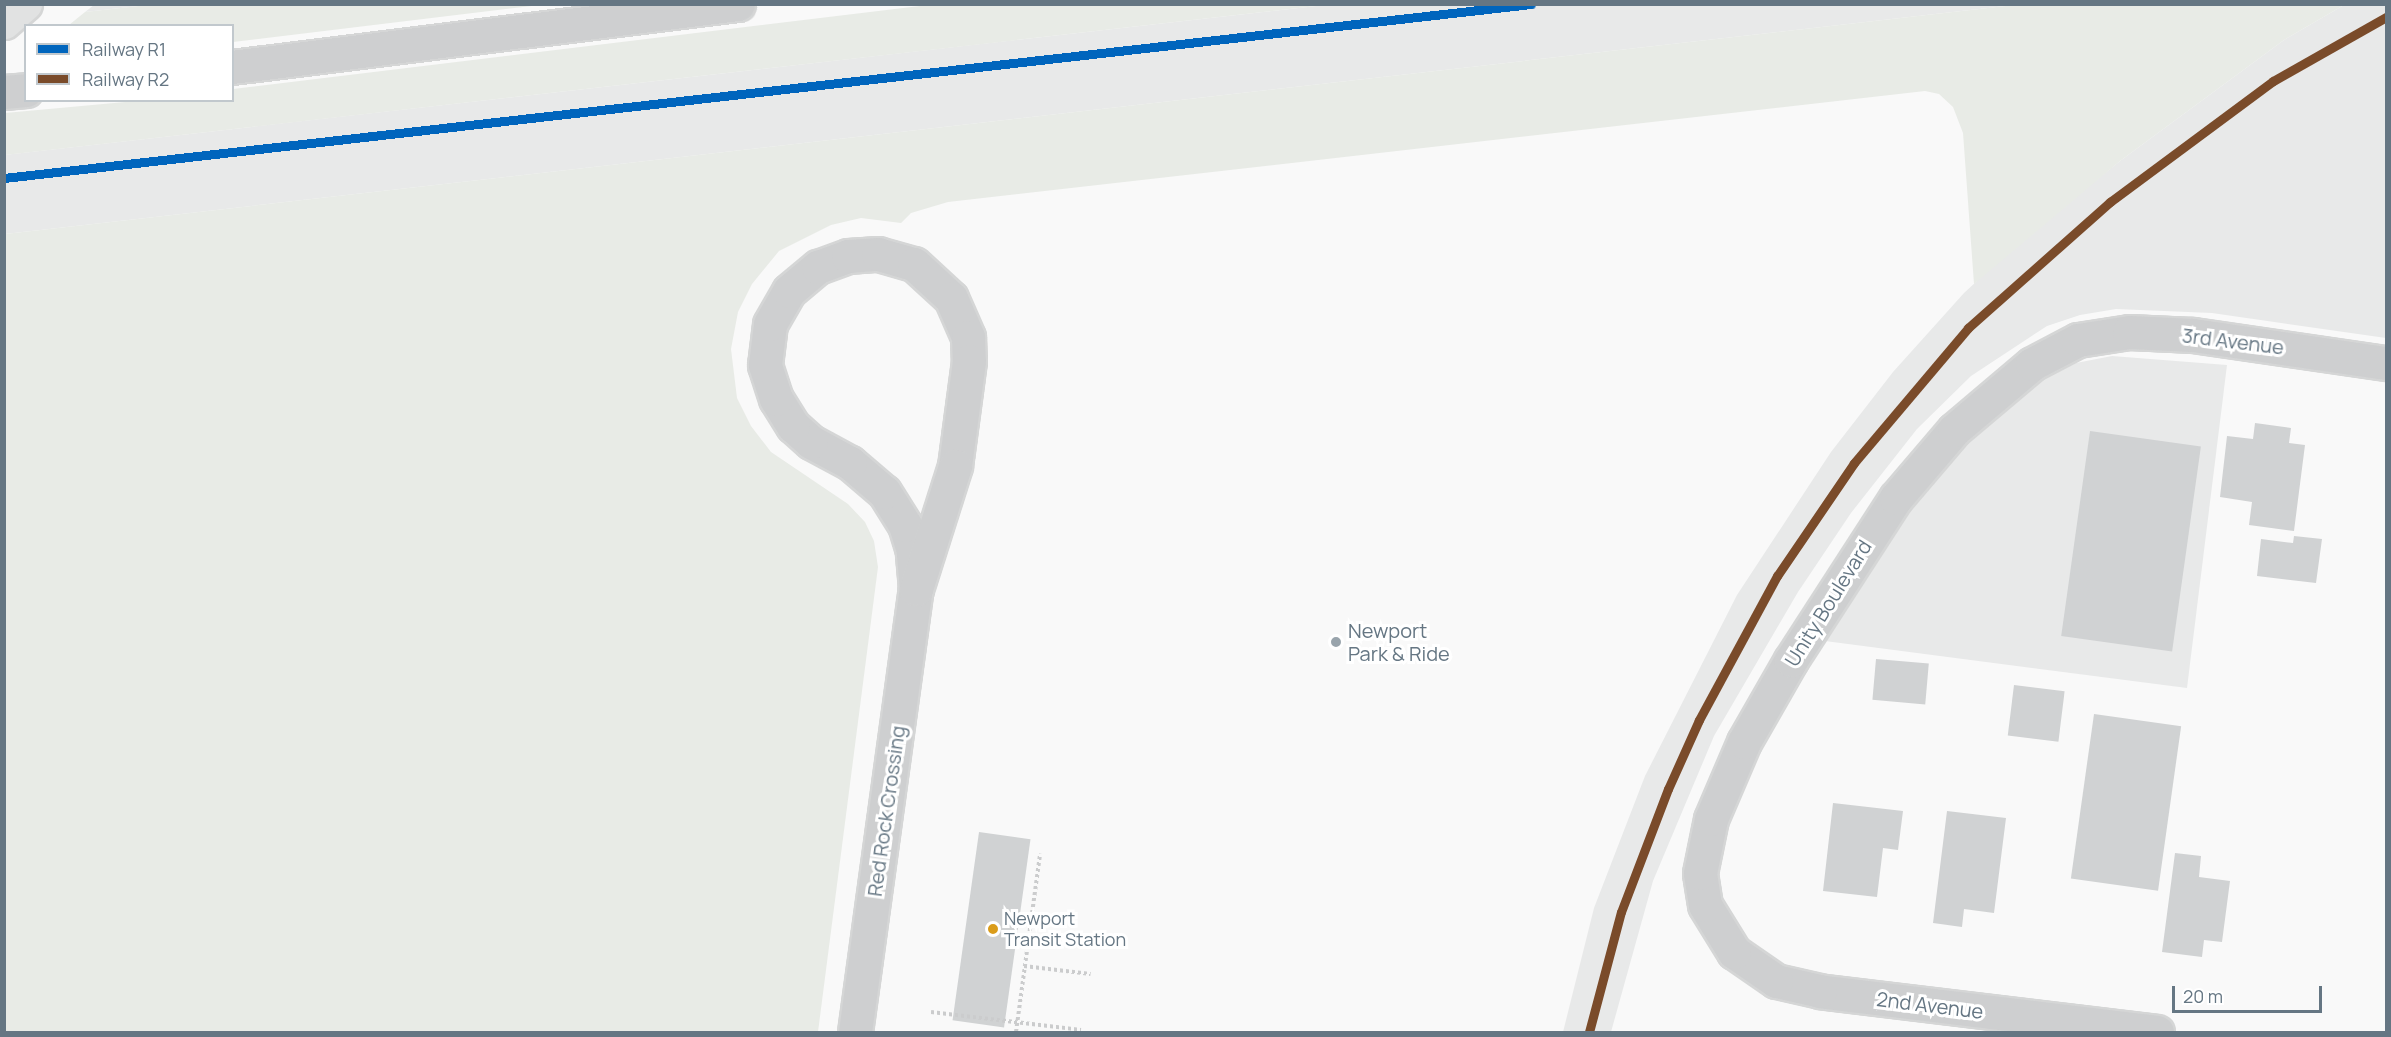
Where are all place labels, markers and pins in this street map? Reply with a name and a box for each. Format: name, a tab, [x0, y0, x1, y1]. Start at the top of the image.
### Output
place label: Newport Park & Ride	[1348, 618, 1450, 665]
marker: Newport Park & Ride	[1329, 635, 1343, 649]
place label: Newport Transit Station	[1004, 908, 1126, 950]
marker: Newport Transit Station	[987, 923, 999, 935]

